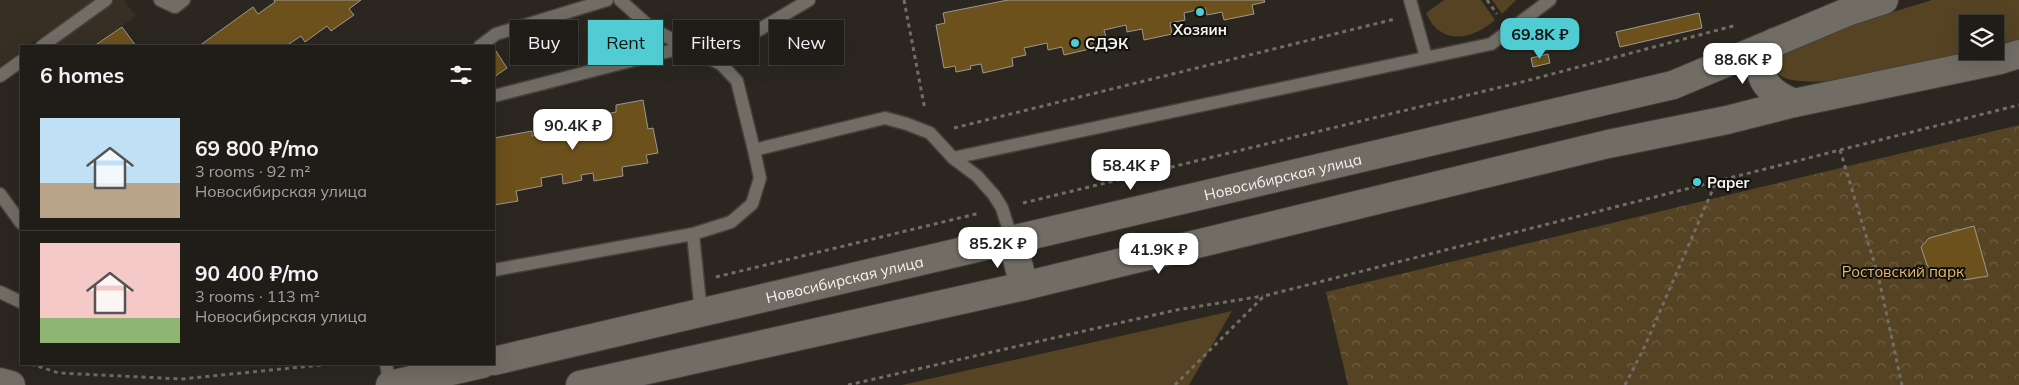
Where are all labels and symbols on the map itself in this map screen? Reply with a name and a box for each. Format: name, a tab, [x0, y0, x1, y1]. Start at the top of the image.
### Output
marker: Хозяин	[1194, 6, 1206, 18]
pin: 69.8K ₽	[1494, 18, 1586, 60]
place label: Хозяин	[1172, 20, 1227, 39]
place label: СДЭК	[1085, 34, 1129, 53]
marker: СДЭК	[1069, 37, 1081, 49]
pin: 88.6K ₽	[1697, 42, 1789, 85]
pin: 90.4K ₽	[527, 108, 619, 151]
pin: 58.4K ₽	[1085, 148, 1177, 191]
street label: Новосибирская улица	[1202, 149, 1363, 204]
place label: Paper	[1707, 173, 1749, 192]
marker: Paper	[1691, 176, 1703, 188]
pin: 85.2K ₽	[952, 226, 1044, 269]
pin: 41.9K ₽	[1113, 232, 1205, 275]
street label: Новосибирская улица	[764, 251, 925, 307]
park label: Ростовский парк	[1842, 262, 1965, 281]

